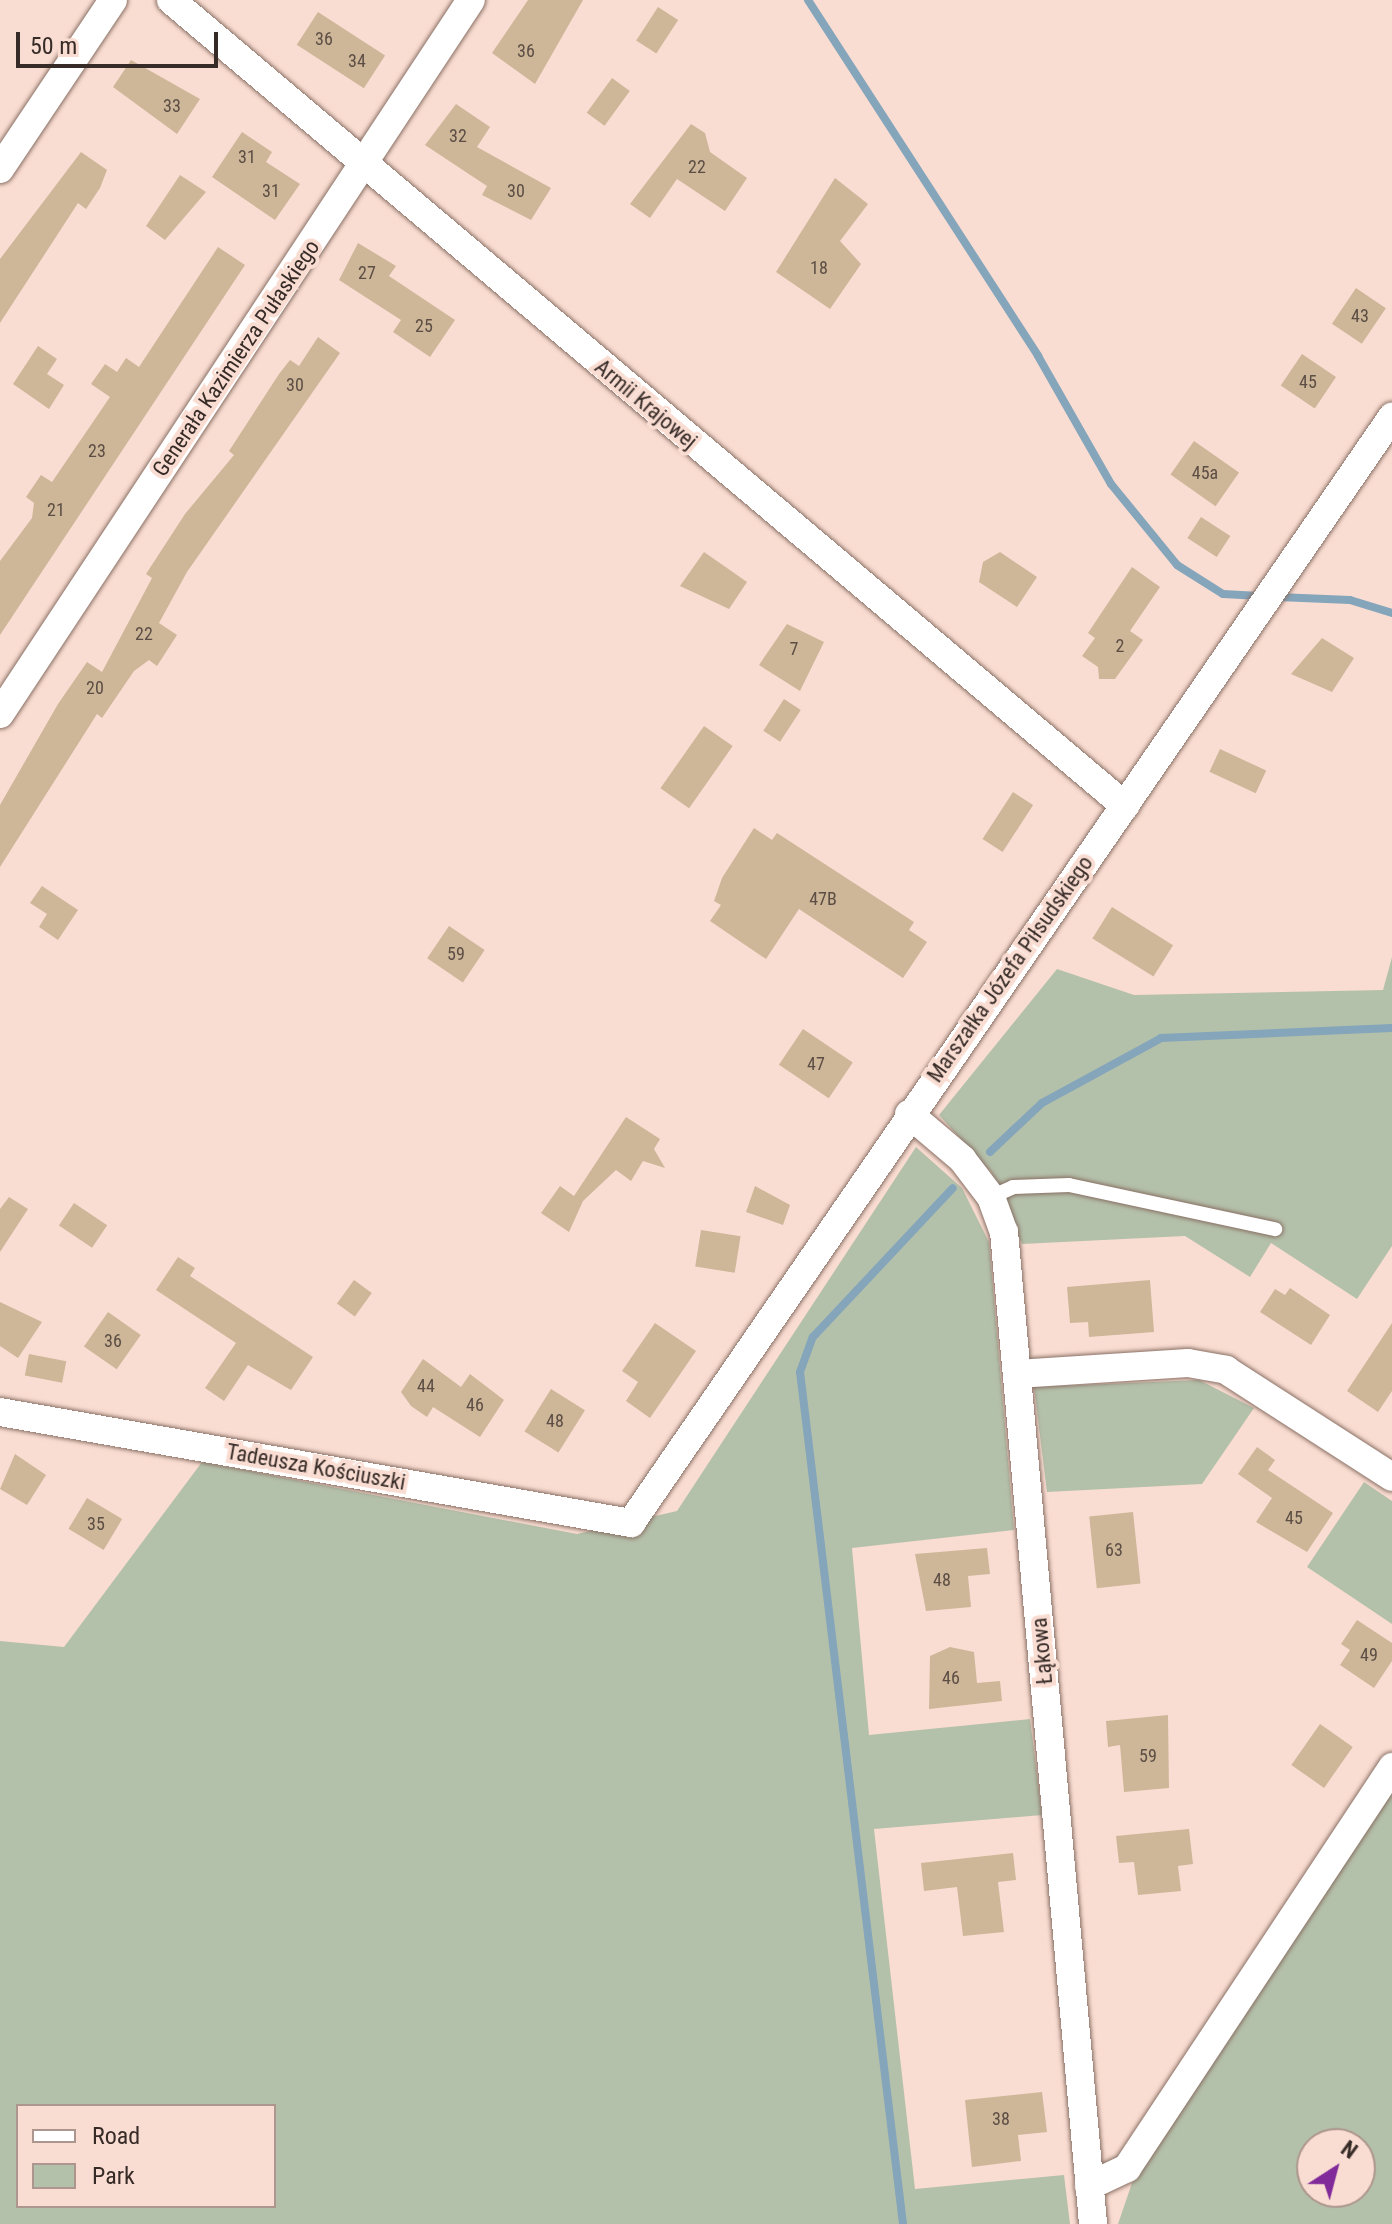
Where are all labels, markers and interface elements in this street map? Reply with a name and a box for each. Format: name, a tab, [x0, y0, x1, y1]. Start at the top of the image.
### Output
scale bar	[20, 16, 222, 66]
house number: 36	[315, 28, 333, 50]
text: 50 m	[30, 32, 77, 60]
house number: 36	[517, 40, 535, 62]
house number: 34	[348, 50, 366, 72]
house number: 33	[163, 95, 181, 117]
house number: 32	[449, 125, 467, 147]
house number: 31	[238, 146, 256, 168]
house number: 22	[688, 156, 706, 178]
house number: 31	[262, 180, 280, 202]
house number: 30	[507, 180, 525, 202]
street label: Generała Kazimierza Pułaskiego	[147, 235, 325, 481]
house number: 18	[810, 257, 828, 279]
house number: 27	[358, 262, 376, 284]
house number: 43	[1351, 305, 1369, 327]
house number: 25	[415, 315, 433, 337]
street label: Armii Krajowej	[589, 354, 703, 454]
house number: 45	[1299, 371, 1317, 393]
house number: 30	[286, 374, 304, 396]
house number: 23	[88, 440, 106, 462]
house number: 45a	[1192, 462, 1218, 484]
house number: 21	[47, 499, 65, 521]
house number: 22	[135, 623, 153, 645]
house number: 2	[1116, 635, 1124, 657]
house number: 7	[790, 638, 798, 660]
house number: 20	[86, 677, 104, 699]
street label: Marszałka Józefa Piłsudskiego	[922, 851, 1098, 1087]
house number: 47B	[809, 888, 837, 910]
house number: 59	[447, 943, 465, 965]
house number: 47	[807, 1053, 825, 1075]
house number: 36	[104, 1330, 122, 1352]
house number: 44	[417, 1375, 435, 1397]
house number: 46	[466, 1394, 484, 1416]
house number: 48	[546, 1410, 564, 1432]
street label: Tadeusza Kościuszki	[224, 1438, 408, 1496]
house number: 45	[1285, 1507, 1303, 1529]
house number: 35	[87, 1513, 105, 1535]
house number: 63	[1105, 1539, 1123, 1561]
house number: 48	[933, 1569, 951, 1591]
street label: Łąkowa	[1026, 1617, 1058, 1685]
house number: 49	[1360, 1644, 1378, 1666]
house number: 46	[942, 1667, 960, 1689]
house number: 59	[1139, 1745, 1157, 1767]
legend	[16, 2104, 276, 2208]
house number: 38	[992, 2108, 1010, 2130]
text: Road	[92, 2122, 140, 2150]
north arrow	[1296, 2128, 1376, 2208]
text: N	[1336, 2136, 1362, 2164]
text: Park	[92, 2162, 135, 2190]

